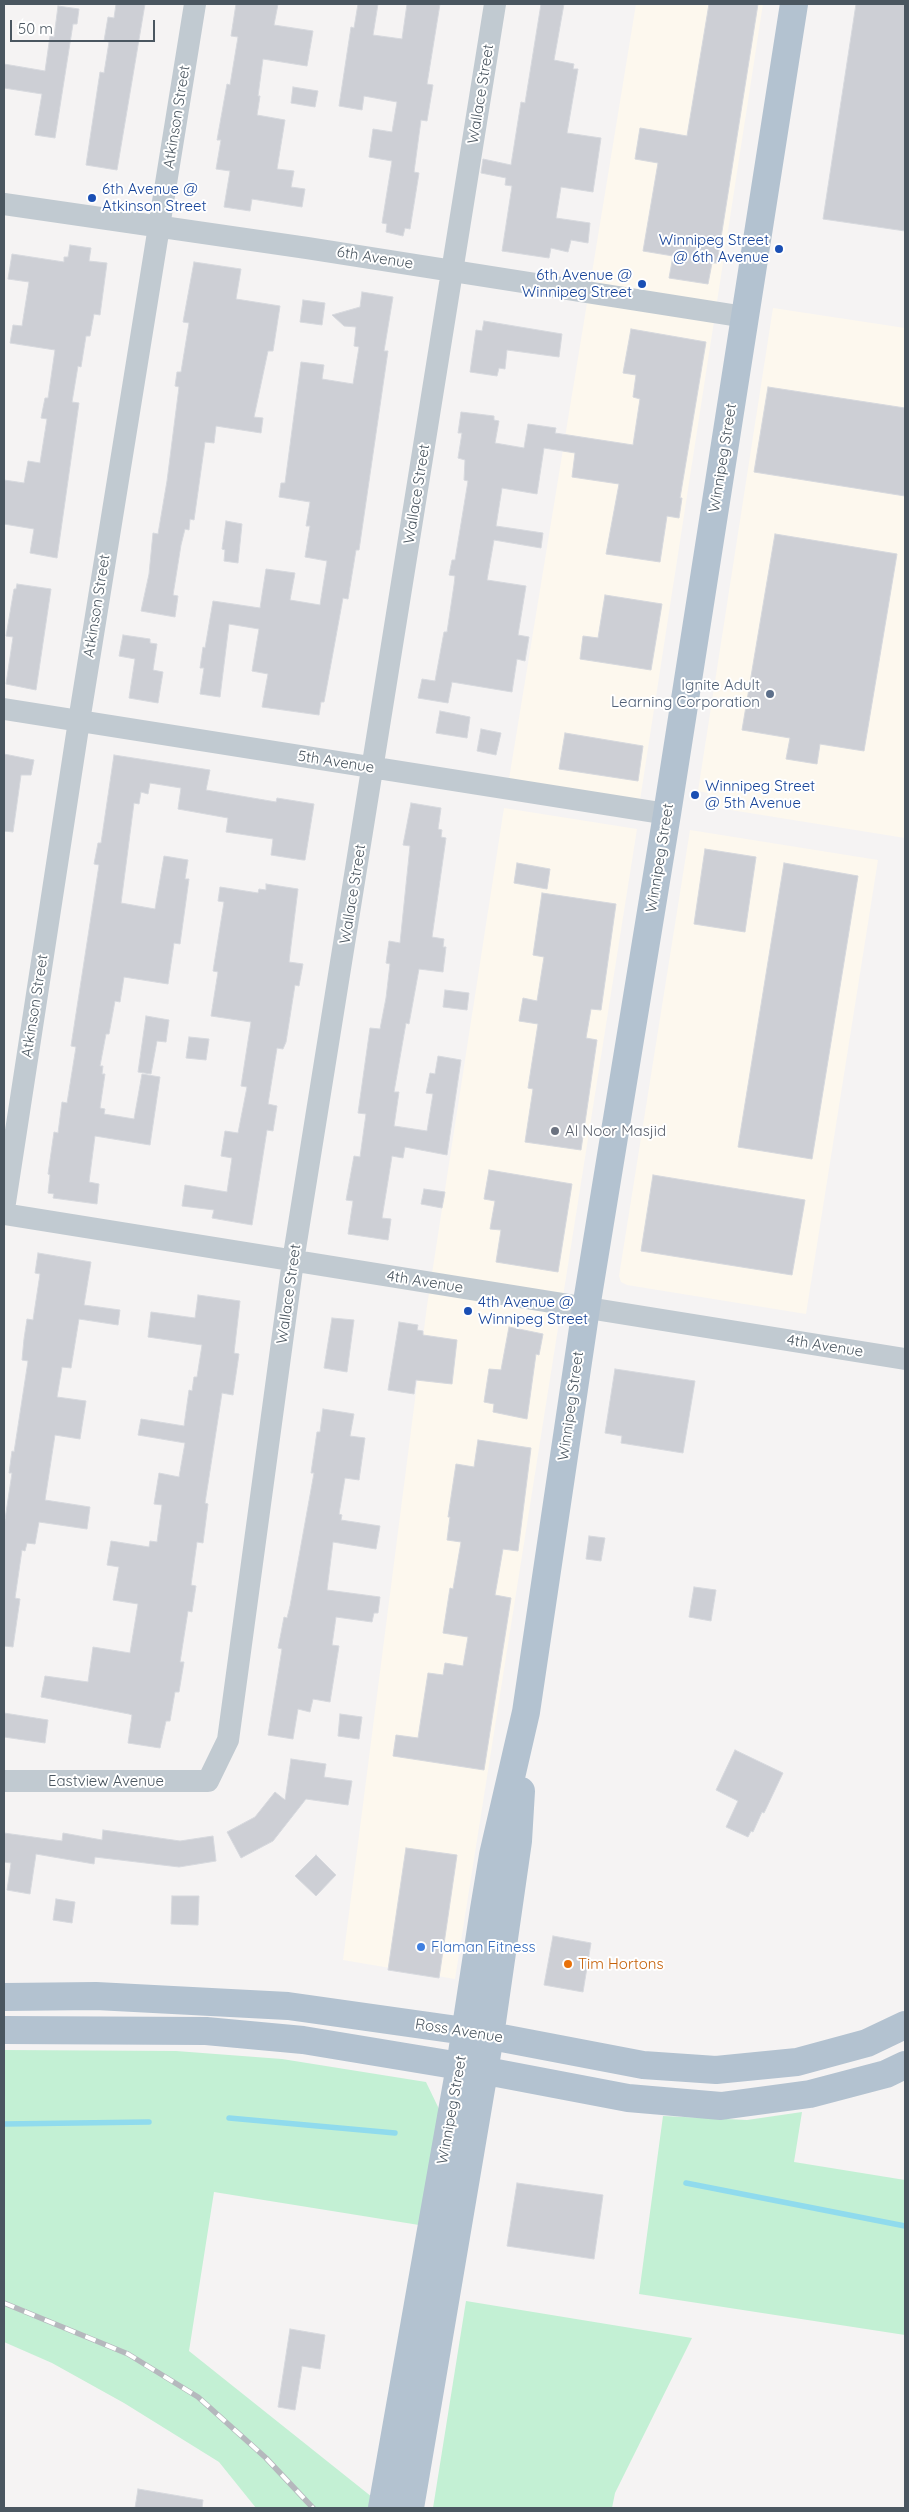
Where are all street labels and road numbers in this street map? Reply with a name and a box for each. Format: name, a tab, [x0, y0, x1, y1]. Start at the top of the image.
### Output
street label: Wallace Street	[464, 43, 498, 145]
street label: Atkinson Street	[160, 64, 194, 170]
street label: 6th Avenue	[336, 243, 414, 273]
street label: Winnipeg Street	[705, 402, 741, 514]
street label: Wallace Street	[400, 443, 434, 545]
street label: Atkinson Street	[80, 553, 114, 659]
street label: 5th Avenue	[296, 747, 376, 777]
street label: Winnipeg Street	[642, 802, 678, 914]
street label: Wallace Street	[336, 843, 370, 945]
street label: Atkinson Street	[18, 953, 52, 1059]
street label: Wallace Street	[273, 1243, 305, 1345]
street label: 4th Avenue	[386, 1267, 464, 1297]
street label: 4th Avenue	[786, 1331, 864, 1361]
street label: Winnipeg Street	[554, 1350, 588, 1462]
street label: Eastview Avenue	[48, 1772, 164, 1790]
street label: Ross Avenue	[414, 2015, 504, 2047]
street label: Winnipeg Street	[434, 2054, 470, 2166]

